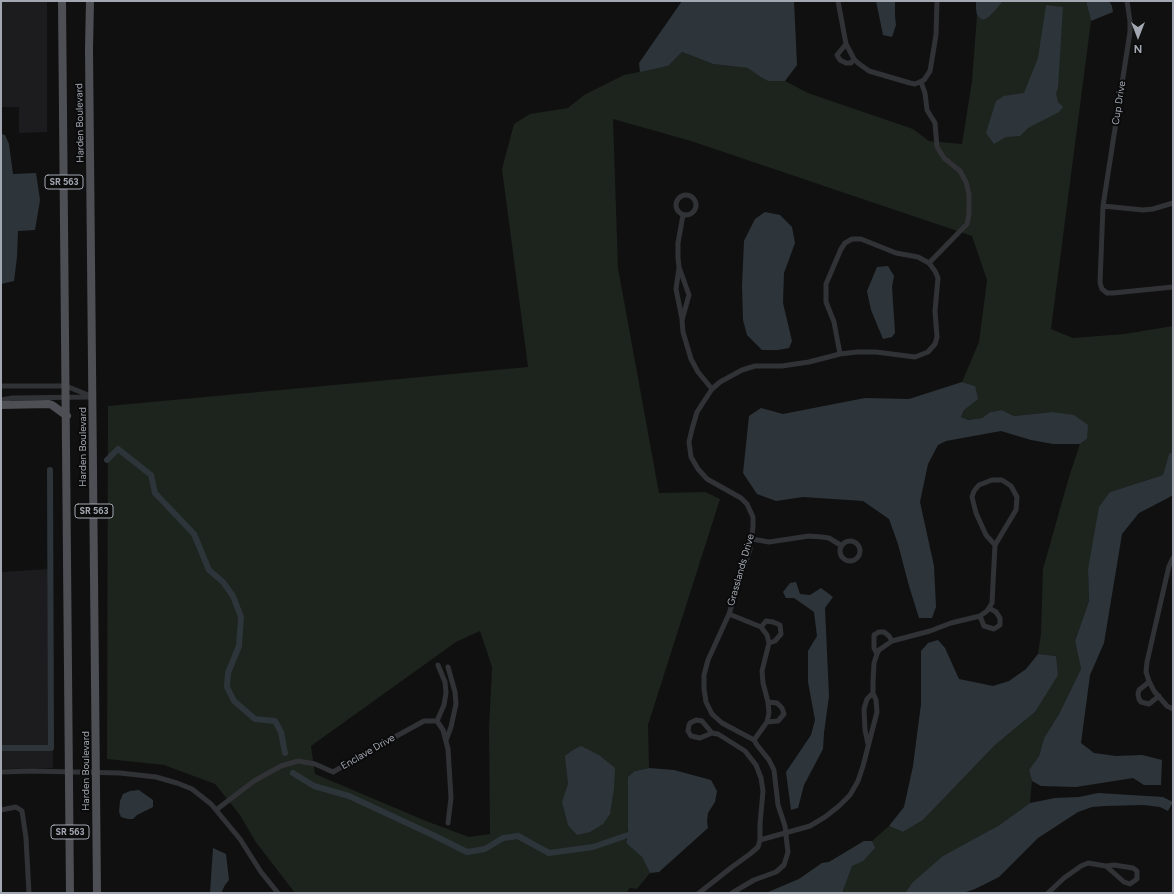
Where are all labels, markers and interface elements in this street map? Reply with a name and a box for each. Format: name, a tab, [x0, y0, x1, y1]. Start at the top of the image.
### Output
north arrow	[1118, 16, 1158, 56]
text: N	[1134, 42, 1142, 55]
street label: Cup Drive	[1110, 80, 1128, 126]
street label: Harden Boulevard	[73, 83, 87, 163]
road number: SR 563	[45, 175, 83, 189]
street label: Harden Boulevard	[77, 407, 89, 487]
road number: SR 563	[75, 504, 113, 518]
street label: Grasslands Drive	[725, 533, 757, 607]
street label: Harden Boulevard	[80, 731, 92, 811]
street label: Enclave Drive	[339, 732, 397, 772]
road number: SR 563	[51, 825, 89, 839]

